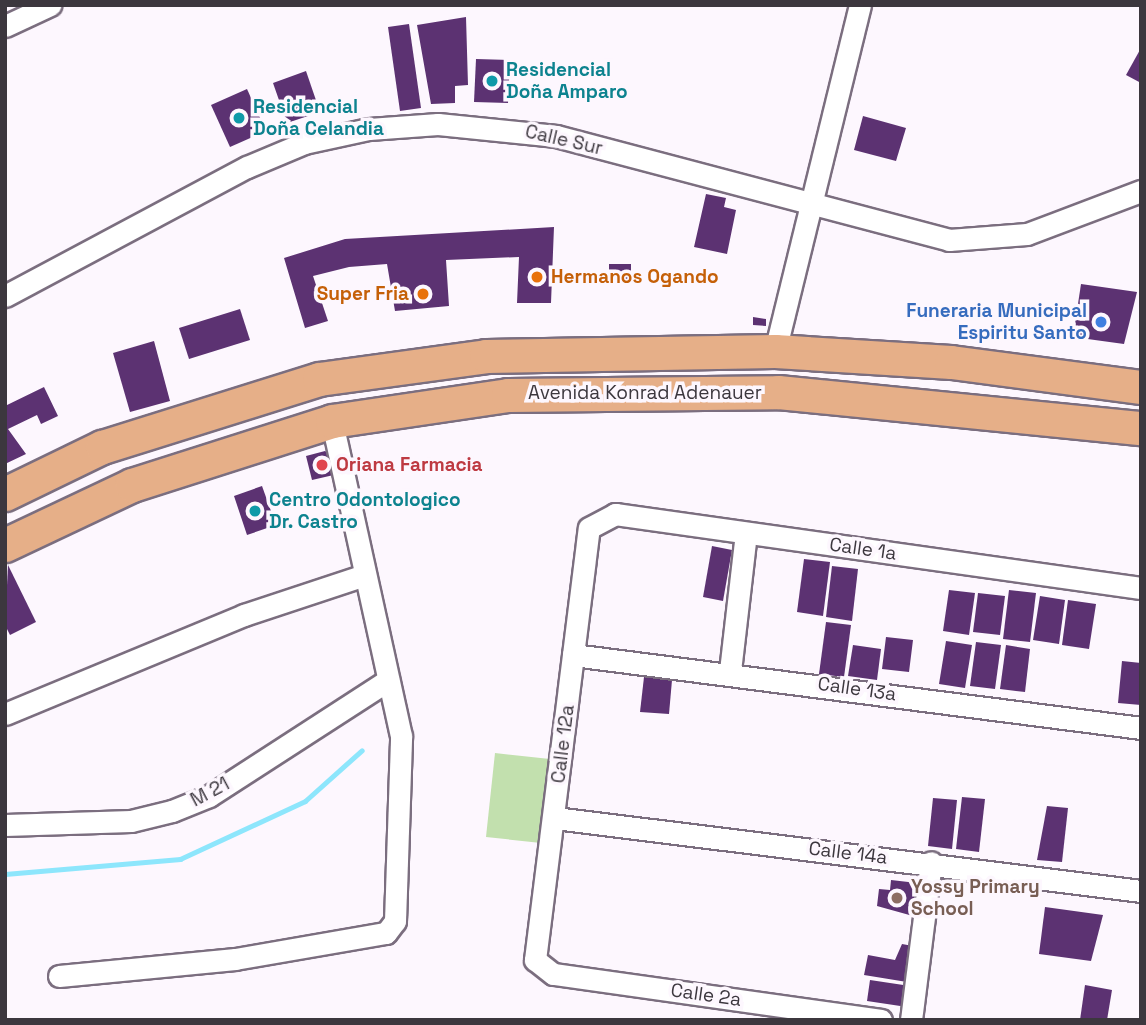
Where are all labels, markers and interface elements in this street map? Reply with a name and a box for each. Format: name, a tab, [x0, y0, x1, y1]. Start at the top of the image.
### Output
place label: Residencial Doña Amparo	[506, 59, 628, 103]
marker: Residencial Doña Amparo	[484, 73, 500, 89]
place label: Residencial Doña Celandia	[253, 96, 384, 140]
marker: Residencial Doña Celandia	[231, 110, 247, 126]
street label: Calle Sur	[523, 120, 605, 160]
place label: Hermanos Ogando	[551, 266, 719, 288]
marker: Hermanos Ogando	[529, 269, 545, 285]
place label: Super Fria	[317, 283, 409, 305]
marker: Super Fria	[415, 286, 431, 302]
place label: Funeraria Municipal Espiritu Santo	[906, 300, 1087, 344]
marker: Funeraria Municipal Espiritu Santo	[1093, 314, 1109, 330]
street label: Avenida Konrad Adenauer	[528, 382, 762, 404]
place label: Oriana Farmacia	[336, 454, 483, 476]
marker: Oriana Farmacia	[314, 457, 330, 473]
place label: Centro Odontologico Dr. Castro	[269, 489, 461, 533]
marker: Centro Odontologico Dr. Castro	[247, 503, 263, 519]
street label: Calle 1a	[828, 533, 898, 565]
street label: Calle 13a	[816, 672, 898, 706]
street label: Calle 12a	[547, 703, 579, 785]
street label: M 21	[187, 772, 233, 812]
street label: Calle 14a	[807, 837, 889, 869]
place label: Yossy Primary School	[911, 876, 1040, 920]
marker: Yossy Primary School	[889, 890, 905, 906]
street label: Calle 2a	[669, 979, 743, 1011]

